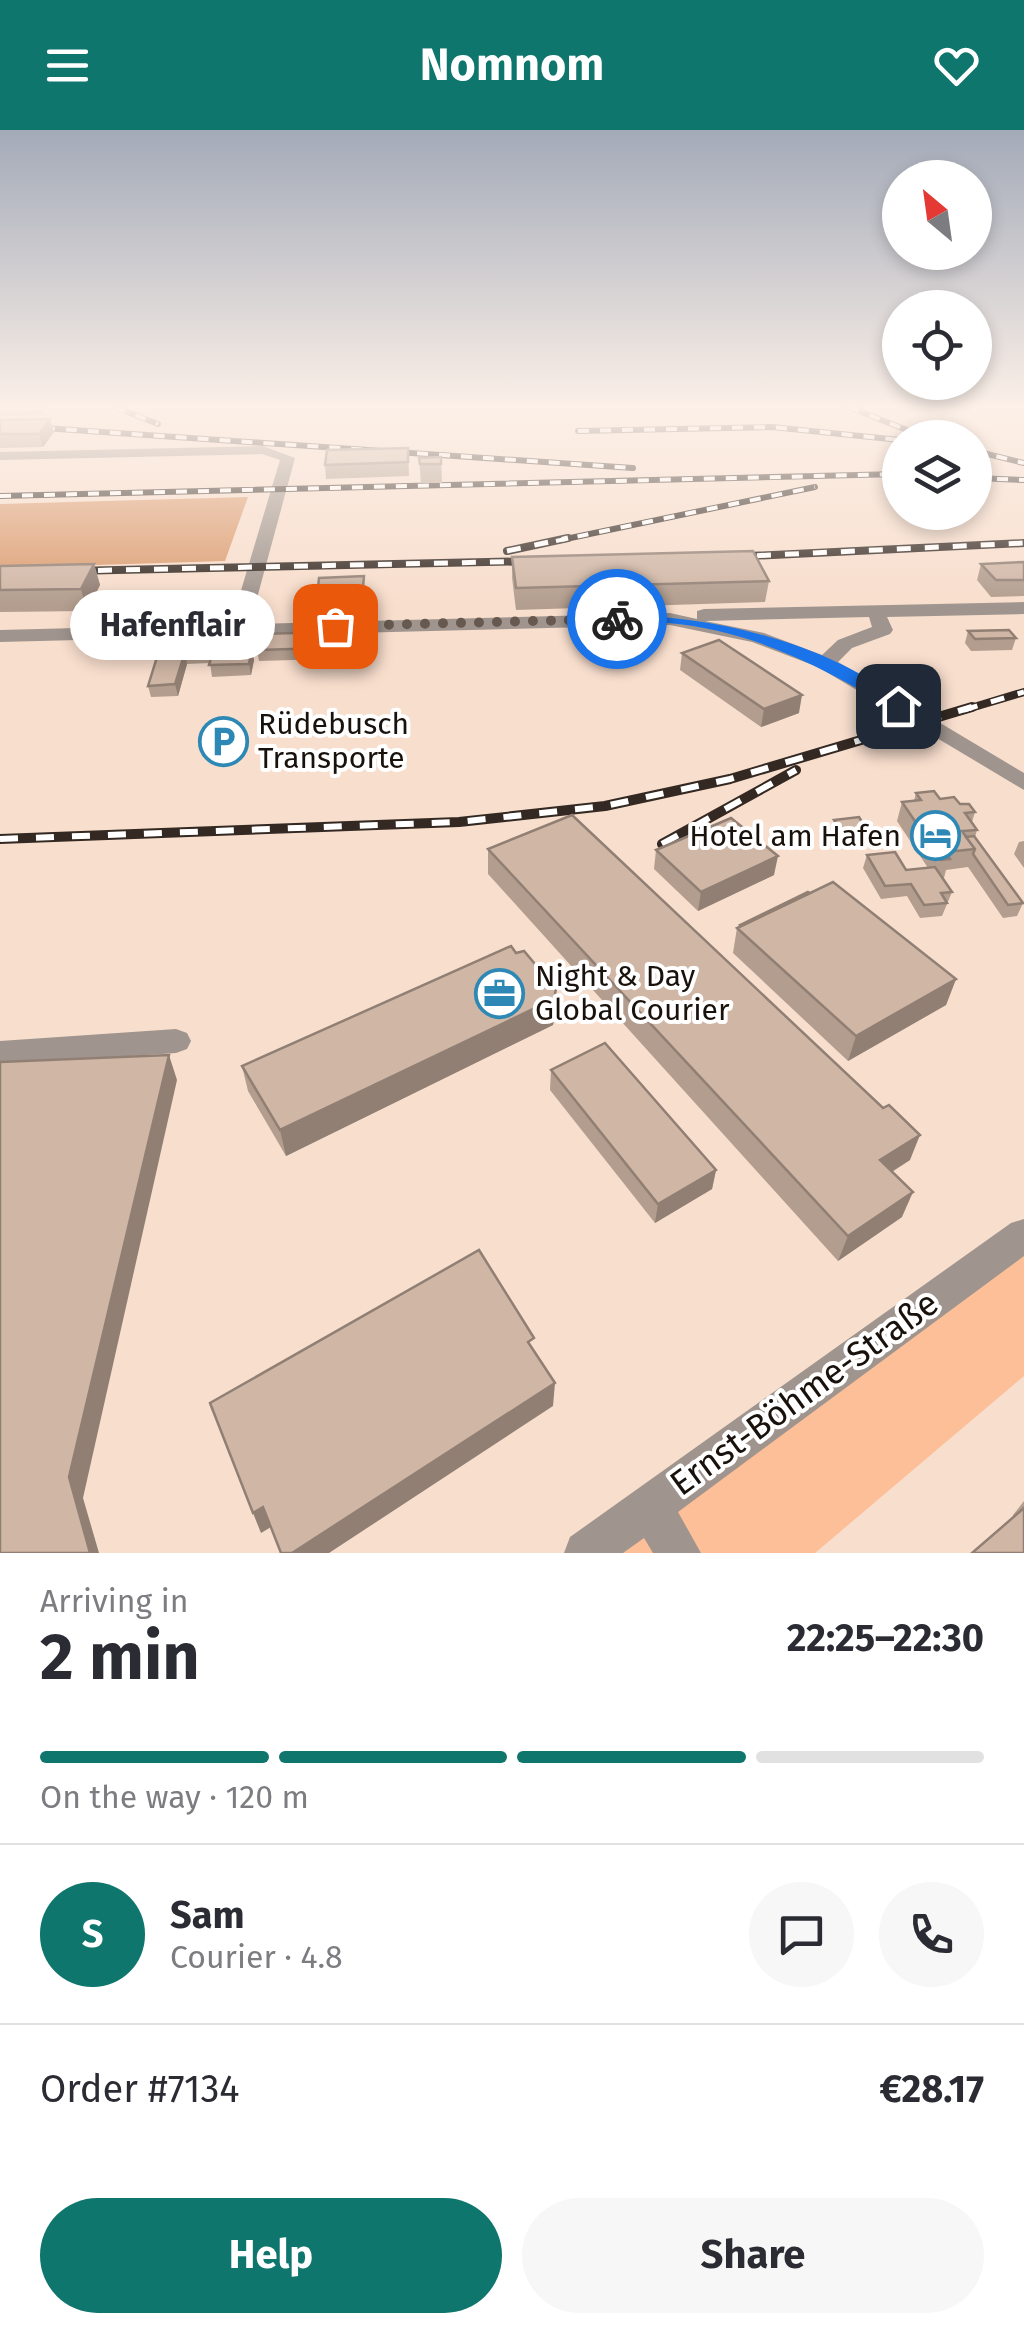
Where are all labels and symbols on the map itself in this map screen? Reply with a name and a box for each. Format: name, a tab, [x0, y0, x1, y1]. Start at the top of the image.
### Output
north arrow	[882, 160, 992, 270]
courier	[567, 569, 667, 669]
pin	[293, 584, 378, 669]
callout: Hafenflair	[70, 591, 275, 661]
pin	[856, 664, 941, 749]
place label: Rüdebusch Transporte	[258, 706, 409, 776]
parking icon: Rüdebusch Transporte	[197, 715, 249, 767]
hotel icon: Hotel am Hafen	[910, 810, 962, 862]
place label: Hotel am Hafen	[689, 818, 901, 854]
place label: Night & Day Global Courier	[535, 958, 730, 1028]
office icon: Night & Day Global Courier	[474, 967, 526, 1019]
street label: Ernst-Böhme-Straße	[662, 1282, 946, 1504]

